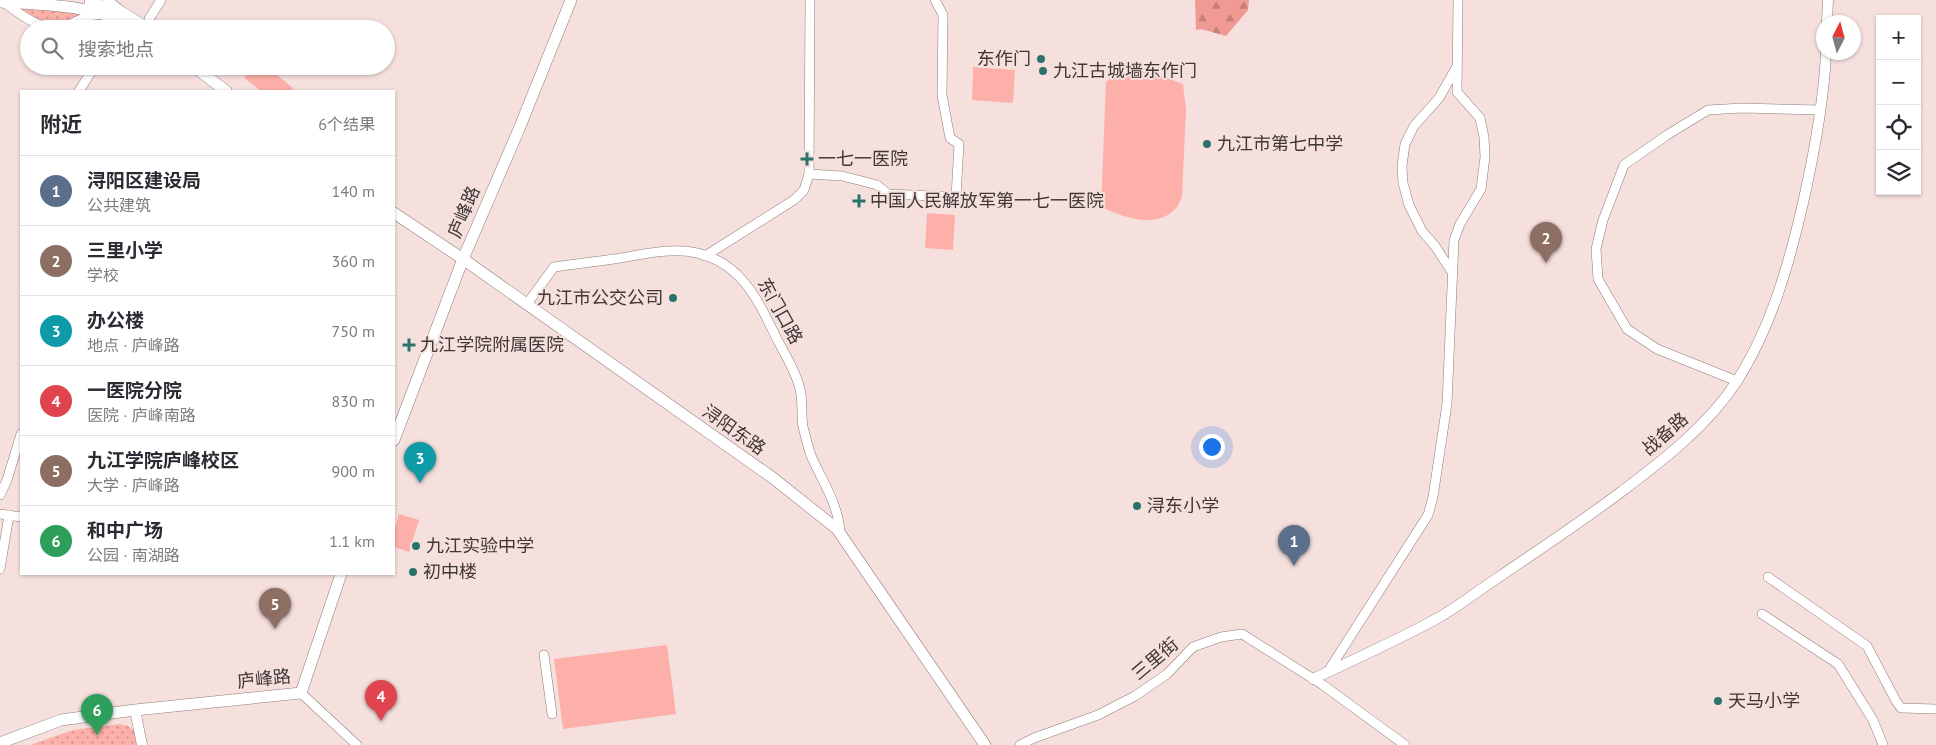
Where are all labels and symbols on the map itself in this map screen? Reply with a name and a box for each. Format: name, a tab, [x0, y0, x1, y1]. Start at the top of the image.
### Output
north arrow	[1816, 15, 1861, 60]
place label: 东作门	[977, 47, 1031, 70]
marker: 东作门	[1035, 53, 1047, 65]
place label: 九江古城墙东作门	[1053, 59, 1197, 82]
marker: 九江古城墙东作门	[1037, 65, 1049, 77]
place label: 九江市第七中学	[1217, 132, 1343, 155]
marker: 九江市第七中学	[1201, 138, 1213, 150]
place label: 一七一医院	[818, 147, 908, 170]
marker: 一七一医院	[800, 152, 814, 166]
street label: 庐峰路	[442, 182, 485, 241]
place label: 中国人民解放军第一七一医院	[870, 189, 1104, 212]
marker: 中国人民解放军第一七一医院	[852, 194, 866, 208]
pin: 2	[1530, 222, 1562, 263]
street label: 东门口路	[753, 274, 808, 348]
place label: 九江市公交公司	[537, 286, 663, 309]
marker: 九江市公交公司	[667, 292, 679, 304]
place label: 九江学院附属医院	[420, 333, 564, 356]
marker: 九江学院附属医院	[402, 338, 416, 352]
street label: 浔阳东路	[698, 400, 770, 460]
street label: 战备路	[1637, 407, 1693, 460]
your location	[1199, 434, 1225, 460]
pin: 3	[404, 442, 436, 483]
place label: 浔东小学	[1147, 494, 1219, 517]
marker: 浔东小学	[1131, 500, 1143, 512]
pin: 1	[1278, 525, 1310, 566]
place label: 九江实验中学	[426, 534, 534, 557]
marker: 九江实验中学	[410, 540, 422, 552]
place label: 初中楼	[423, 560, 477, 583]
marker: 初中楼	[407, 566, 419, 578]
pin: 5	[259, 588, 291, 629]
street label: 三里街	[1127, 632, 1183, 685]
street label: 庐峰路	[236, 664, 292, 693]
pin: 4	[365, 680, 397, 721]
place label: 天马小学	[1728, 689, 1800, 712]
pin: 6	[81, 694, 113, 735]
marker: 天马小学	[1712, 695, 1724, 707]

